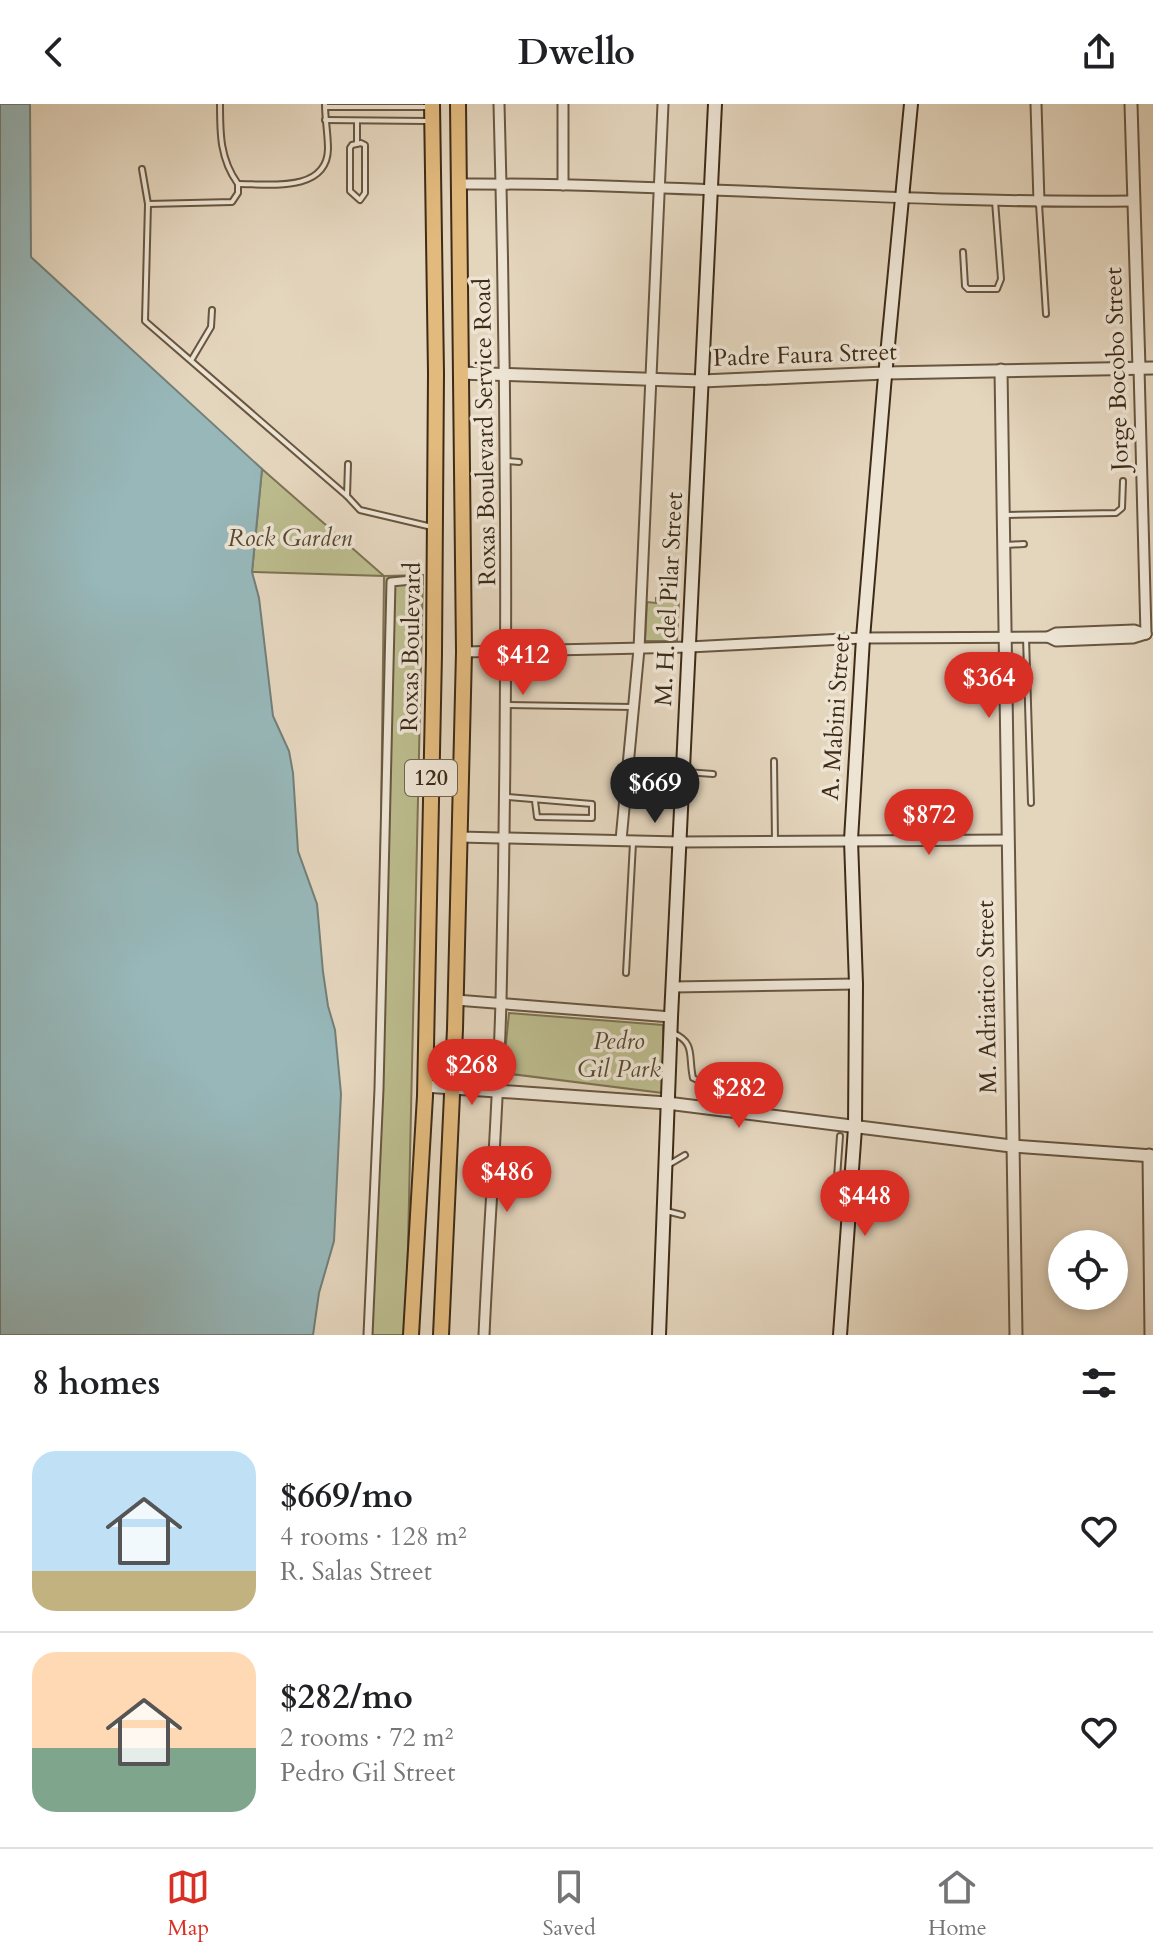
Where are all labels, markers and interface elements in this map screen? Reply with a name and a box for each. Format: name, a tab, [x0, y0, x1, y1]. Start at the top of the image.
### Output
text: Dwello	[518, 28, 635, 77]
icon: back	[32, 30, 76, 74]
icon: share	[1077, 30, 1121, 74]
street label: Jorge Bocobo Street	[1097, 266, 1137, 474]
street label: Roxas Boulevard Service Road	[466, 278, 504, 586]
street label: Padre Faura Street	[712, 335, 898, 375]
street label: M. H. del Pilar Street	[647, 491, 691, 707]
park label: Rock Garden	[228, 522, 352, 555]
street label: Roxas Boulevard	[393, 562, 429, 732]
pin: $412	[476, 629, 570, 697]
street label: A. Mabini Street	[814, 632, 858, 801]
text: $412	[496, 637, 550, 672]
pin: $364	[942, 652, 1036, 720]
text: $364	[962, 660, 1016, 695]
pin: $669	[608, 757, 702, 825]
road number: 120	[405, 760, 457, 796]
text: $669	[628, 765, 682, 800]
pin: $872	[882, 789, 976, 857]
text: $872	[902, 797, 956, 832]
street label: M. Adriatico Street	[969, 900, 1005, 1094]
park label: Pedro Gil Park	[577, 1025, 661, 1086]
pin: $268	[425, 1039, 519, 1107]
text: $268	[445, 1047, 499, 1082]
pin: $282	[692, 1062, 786, 1130]
text: $282	[712, 1070, 766, 1105]
pin: $486	[460, 1146, 554, 1214]
text: $486	[480, 1154, 534, 1189]
pin: $448	[818, 1170, 912, 1238]
text: $448	[838, 1178, 892, 1213]
map controls	[1048, 1230, 1128, 1310]
button: locate	[1048, 1230, 1128, 1310]
text: 8 homes	[32, 1360, 160, 1406]
icon: filters	[1077, 1361, 1121, 1405]
text: $669/mo	[280, 1473, 413, 1519]
icon: home	[96, 1483, 192, 1579]
icon: heart	[1077, 1509, 1121, 1553]
text: 4 rooms · 128 m²	[280, 1519, 467, 1554]
text: R. Salas Street	[280, 1554, 432, 1589]
text: $282/mo	[280, 1674, 413, 1720]
icon: home	[96, 1684, 192, 1780]
icon: heart	[1077, 1710, 1121, 1754]
text: 2 rooms · 72 m²	[280, 1720, 453, 1755]
text: Pedro Gil Street	[280, 1755, 456, 1790]
tab: Map	[166, 1865, 210, 1943]
tab: Saved	[542, 1865, 596, 1943]
tab: Home	[928, 1865, 987, 1943]

